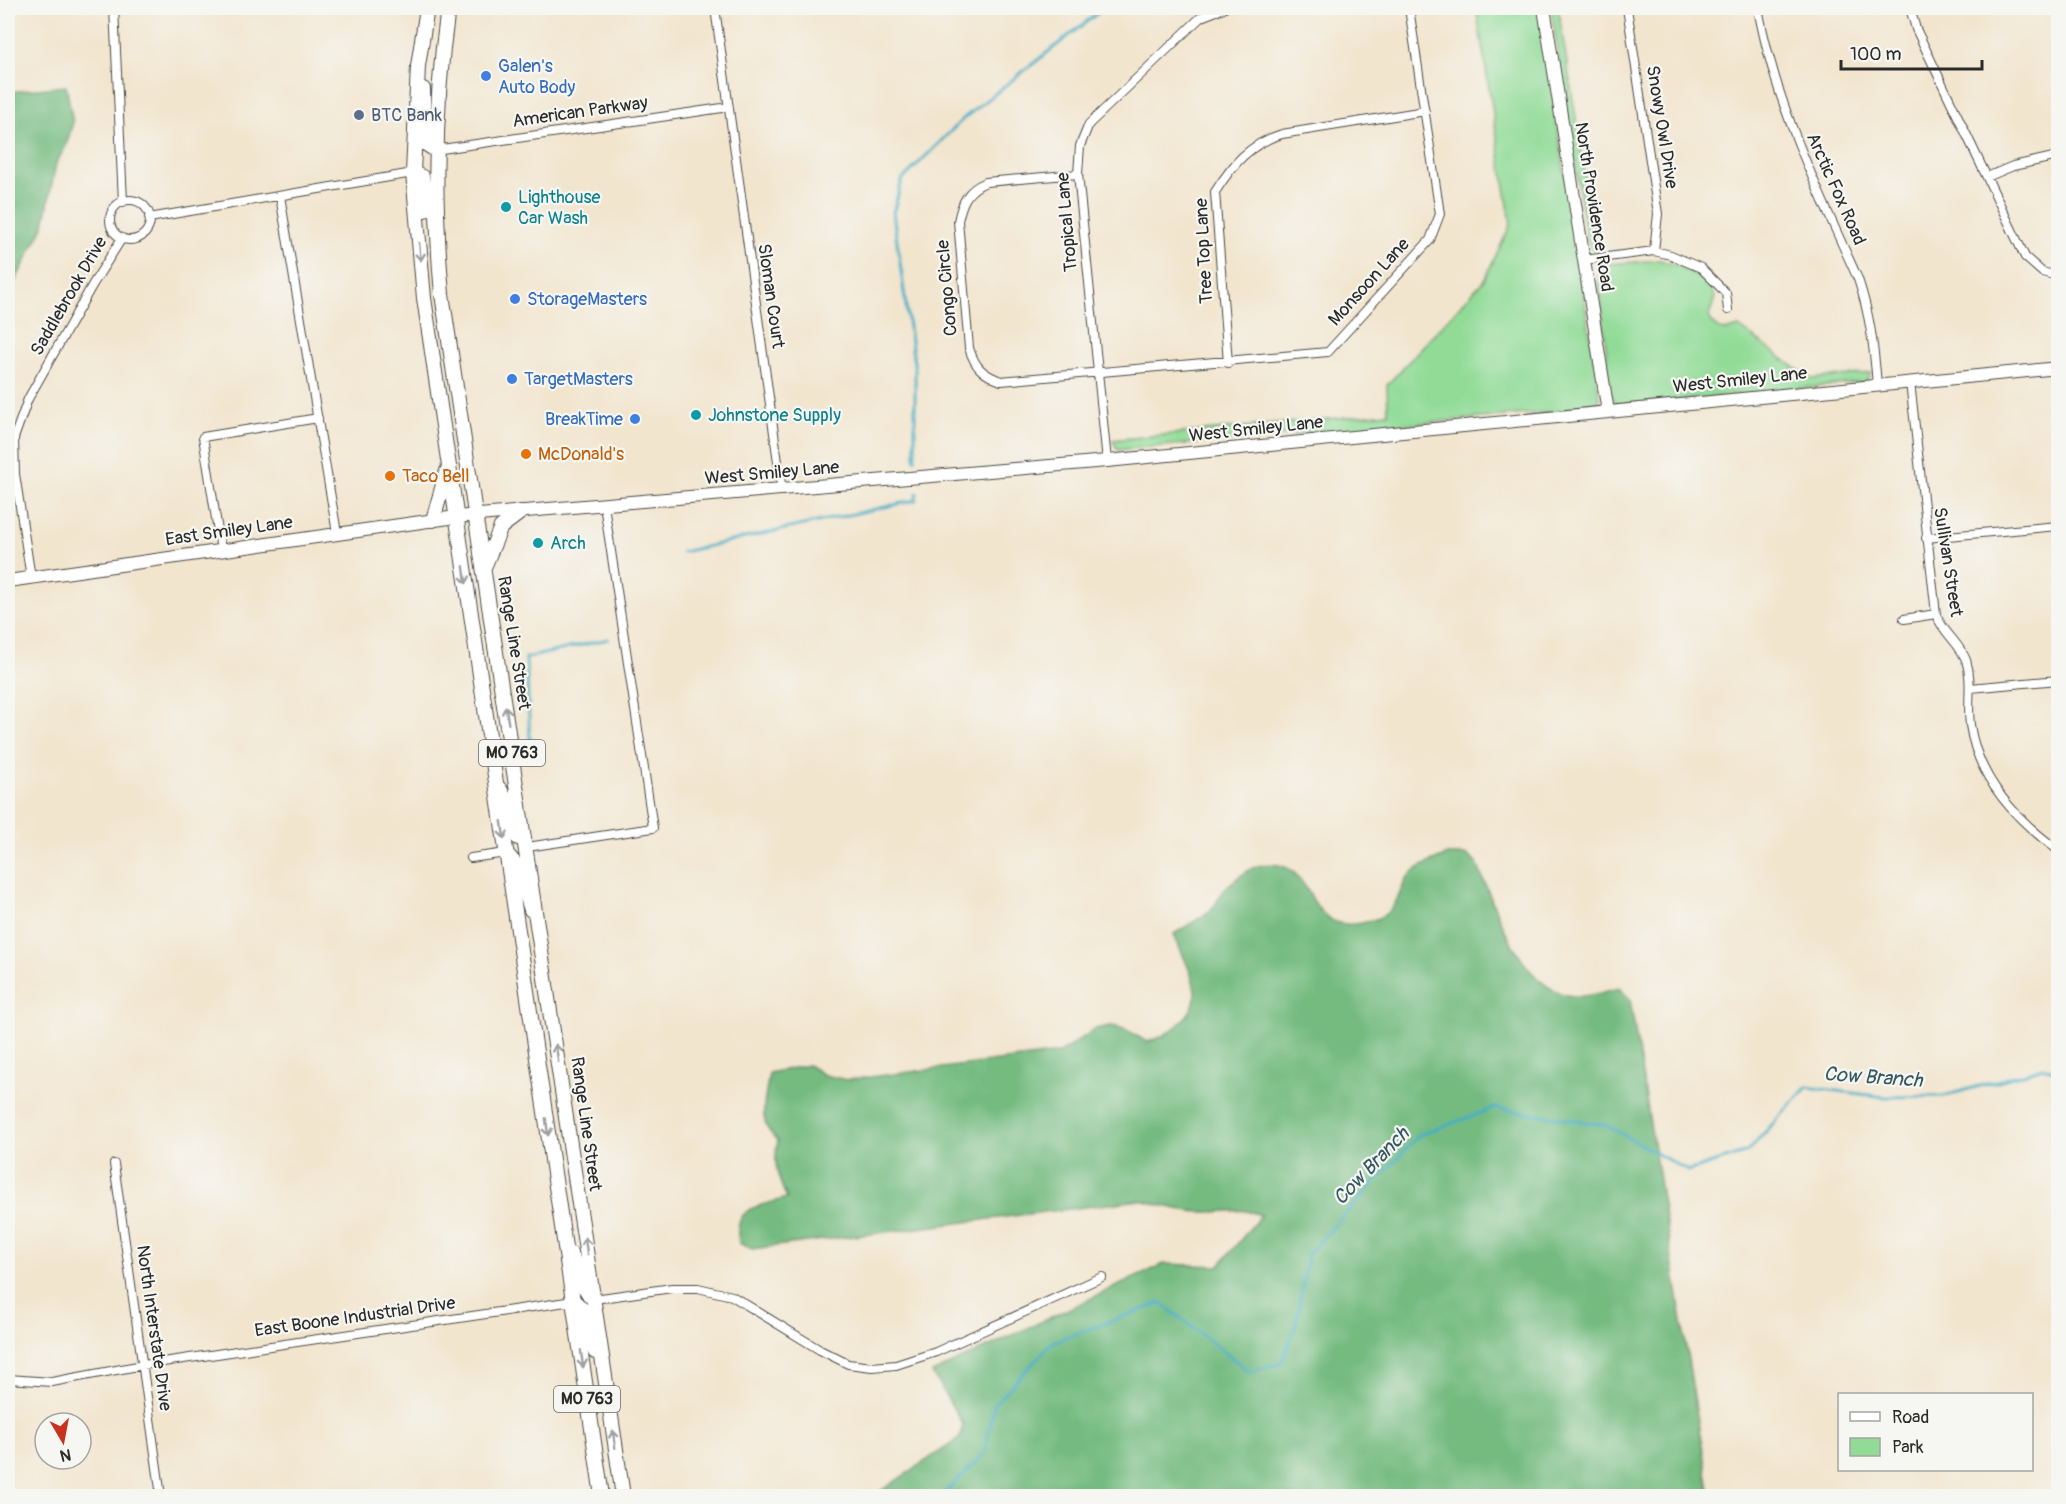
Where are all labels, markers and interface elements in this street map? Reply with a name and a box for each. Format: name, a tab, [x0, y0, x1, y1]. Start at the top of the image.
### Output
scale bar	[1841, 33, 1982, 71]
text: 100 m	[1850, 43, 1902, 66]
place label: Galen's Auto Body	[498, 55, 575, 99]
street label: Snowy Owl Drive	[1641, 64, 1683, 190]
marker: Galen's Auto Body	[479, 69, 493, 83]
street label: American Parkway	[511, 91, 650, 133]
place label: BTC Bank	[371, 104, 442, 127]
marker: BTC Bank	[352, 108, 366, 122]
street label: North Providence Road	[1569, 121, 1619, 293]
street label: Arctic Fox Road	[1801, 129, 1871, 249]
street label: Tropical Lane	[1051, 171, 1083, 273]
place label: Lighthouse Car Wash	[518, 186, 600, 230]
street label: Tree Top Lane	[1190, 198, 1218, 304]
marker: Lighthouse Car Wash	[499, 200, 513, 214]
street label: Saddlebrook Drive	[26, 232, 112, 360]
street label: Monsoon Lane	[1323, 233, 1415, 331]
street label: Congo Circle	[931, 239, 963, 337]
one-way arrow	[415, 242, 426, 262]
street label: Sloman Court	[752, 242, 790, 350]
place label: StorageMasters	[527, 288, 647, 311]
marker: StorageMasters	[508, 292, 522, 306]
street label: West Smiley Lane	[1672, 361, 1808, 398]
place label: TargetMasters	[524, 368, 633, 391]
marker: TargetMasters	[505, 372, 519, 386]
place label: Johnstone Supply	[708, 404, 841, 427]
place label: BreakTime	[545, 408, 623, 431]
marker: Johnstone Supply	[689, 408, 703, 422]
street label: West Smiley Lane	[1188, 410, 1324, 447]
marker: BreakTime	[628, 412, 642, 426]
place label: McDonald's	[538, 443, 624, 466]
marker: McDonald's	[519, 447, 533, 461]
street label: West Smiley Lane	[704, 456, 840, 490]
place label: Taco Bell	[402, 465, 470, 488]
marker: Taco Bell	[383, 469, 397, 483]
street label: Sullivan Street	[1928, 506, 1968, 619]
street label: East Smiley Lane	[164, 511, 294, 551]
place label: Arch	[550, 532, 586, 555]
marker: Arch	[531, 536, 545, 550]
one-way arrow	[459, 564, 470, 584]
street label: Range Line Street	[492, 574, 536, 712]
one-way arrow	[501, 705, 512, 725]
road number: MO 763	[479, 740, 545, 766]
one-way arrow	[497, 819, 508, 839]
one-way arrow	[552, 1043, 563, 1063]
street label: Range Line Street	[565, 1055, 607, 1193]
water label: Cow Branch	[1823, 1061, 1925, 1093]
one-way arrow	[541, 1116, 552, 1136]
water label: Cow Branch	[1328, 1121, 1415, 1210]
one-way arrow	[580, 1236, 591, 1256]
street label: North Interstate Drive	[131, 1244, 177, 1412]
street label: East Boone Industrial Drive	[253, 1292, 457, 1342]
one-way arrow	[576, 1349, 587, 1368]
road number: MO 763	[554, 1386, 620, 1412]
legend	[1838, 1393, 2033, 1471]
text: Road	[1892, 1406, 1929, 1429]
north arrow	[33, 1411, 93, 1471]
one-way arrow	[609, 1429, 620, 1449]
text: Park	[1892, 1436, 1924, 1459]
text: N	[58, 1444, 72, 1466]

